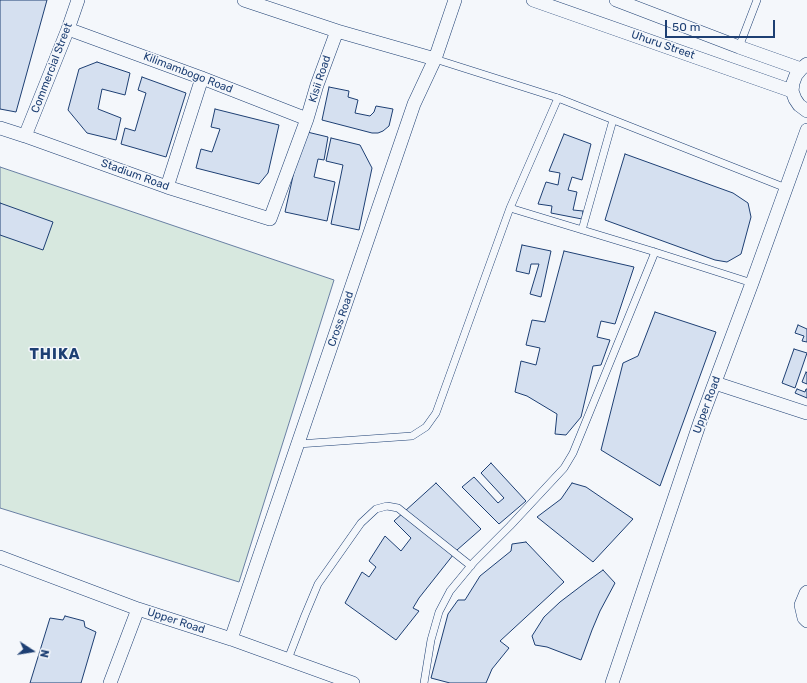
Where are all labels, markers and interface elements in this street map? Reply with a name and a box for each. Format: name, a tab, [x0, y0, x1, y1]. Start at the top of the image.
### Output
scale bar	[667, 12, 777, 38]
text: 50 m	[672, 20, 700, 34]
street label: Commercial Street	[29, 21, 75, 115]
street label: Uhuru Street	[629, 28, 697, 62]
street label: Kilimambogo Road	[141, 50, 235, 96]
street label: Kisii Road	[306, 54, 334, 104]
street label: Stadium Road	[99, 157, 171, 193]
street label: Cross Road	[325, 290, 357, 348]
district label: THIKA	[29, 346, 81, 364]
street label: Upper Road	[691, 375, 723, 435]
street label: Upper Road	[145, 605, 207, 637]
north arrow	[12, 631, 52, 671]
text: N	[37, 648, 51, 659]

